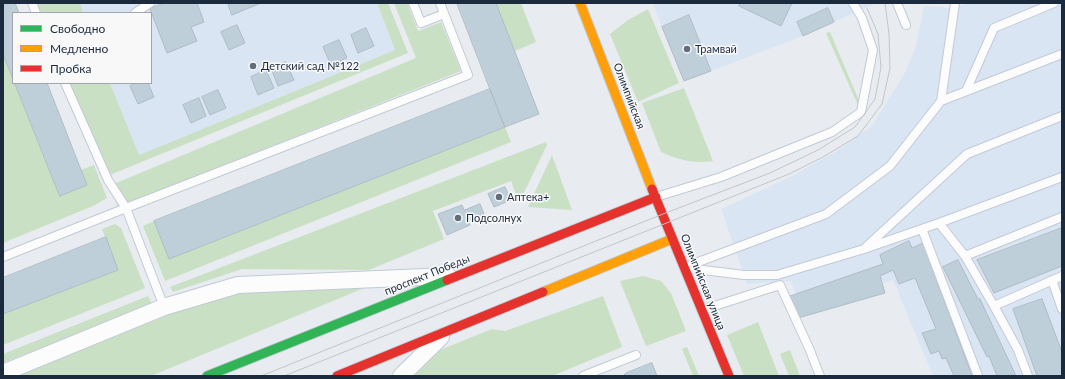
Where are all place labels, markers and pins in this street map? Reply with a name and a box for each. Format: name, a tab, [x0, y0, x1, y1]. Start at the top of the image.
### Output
place label: Трамвай	[695, 42, 737, 56]
marker: Трамвай	[682, 44, 692, 54]
place label: Детский сад №122	[261, 59, 359, 73]
marker: Детский сад №122	[248, 61, 258, 71]
place label: Аптека+	[507, 190, 549, 204]
marker: Аптека+	[494, 192, 504, 202]
place label: Подсолнух	[466, 211, 522, 225]
marker: Подсолнух	[453, 213, 463, 223]

